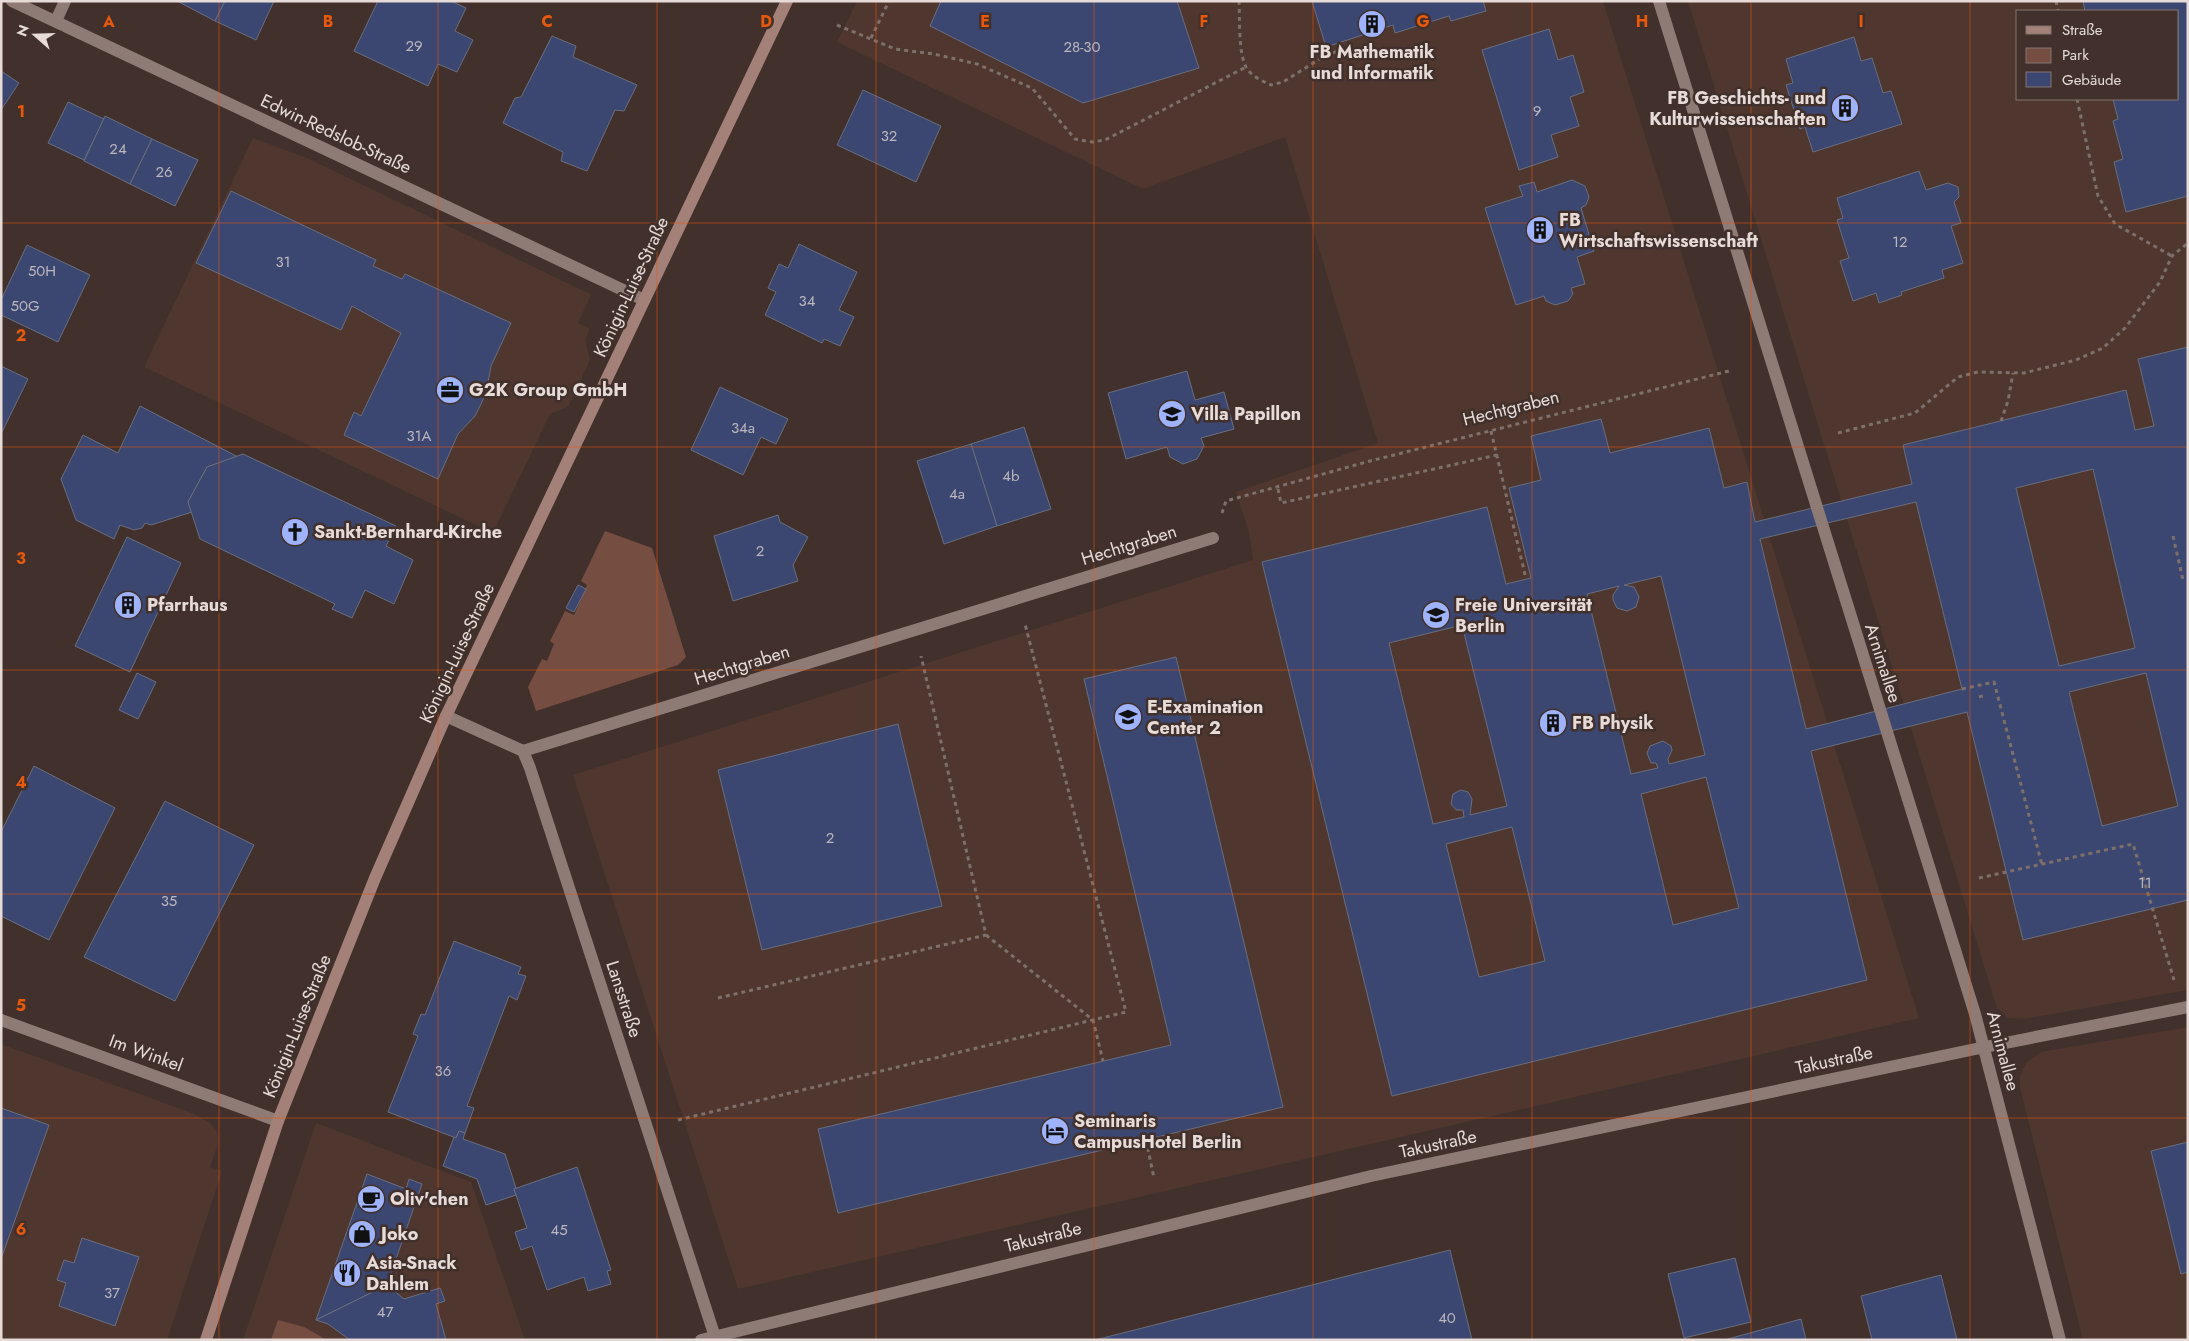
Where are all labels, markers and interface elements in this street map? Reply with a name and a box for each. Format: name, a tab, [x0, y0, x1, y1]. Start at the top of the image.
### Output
building icon: FB Mathematik und Informatik	[1357, 9, 1387, 39]
north arrow	[10, 10, 60, 60]
text: A	[102, 10, 115, 33]
text: B	[323, 10, 333, 33]
text: C	[541, 10, 553, 33]
text: D	[760, 10, 772, 33]
text: E	[980, 10, 990, 33]
text: F	[1200, 10, 1208, 33]
text: G	[1416, 10, 1430, 33]
text: H	[1636, 10, 1648, 33]
text: I	[1858, 10, 1864, 33]
legend	[2016, 10, 2179, 100]
text: Straße	[2062, 19, 2103, 41]
text: N	[11, 22, 34, 39]
house number: 29	[405, 35, 423, 57]
house number: 28-30	[1063, 36, 1101, 58]
place label: FB Mathematik und Informatik	[1310, 39, 1435, 86]
text: Park	[2062, 44, 2089, 66]
text: Gebäude	[2062, 69, 2122, 91]
place label: FB Geschichts- und Kulturwissenschaften	[1649, 85, 1826, 132]
street label: Edwin-Redslob-Straße	[256, 88, 416, 180]
building icon: FB Geschichts- und Kulturwissenschaften	[1830, 93, 1860, 123]
text: 1	[17, 100, 25, 123]
house number: 9	[1533, 100, 1541, 122]
house number: 32	[881, 125, 897, 147]
house number: 24	[109, 138, 127, 160]
house number: 26	[155, 161, 173, 183]
place label: FB Wirtschaftswissenschaft	[1559, 207, 1758, 254]
street label: Königin-Luise-Straße	[587, 212, 675, 362]
building icon: FB Wirtschaftswissenschaft	[1525, 215, 1555, 245]
house number: 12	[1892, 231, 1908, 253]
house number: 31	[276, 251, 290, 273]
house number: 50H	[28, 260, 56, 282]
house number: 34	[799, 290, 816, 312]
house number: 50G	[10, 295, 40, 317]
text: 2	[16, 324, 26, 347]
office icon: G2K Group GmbH	[435, 375, 465, 405]
place label: G2K Group GmbH	[469, 377, 627, 403]
street label: Hechtgraben	[1460, 383, 1562, 433]
school or university icon: Villa Papillon	[1157, 399, 1187, 429]
place label: Villa Papillon	[1190, 401, 1301, 427]
house number: 34a	[731, 417, 755, 439]
house number: 31A	[407, 425, 432, 447]
house number: 4b	[1002, 465, 1020, 487]
house number: 4a	[949, 483, 965, 505]
church icon: Sankt-Bernhard-Kirche	[280, 517, 310, 547]
street label: Hechtgraben	[1078, 518, 1180, 572]
place label: Sankt-Bernhard-Kirche	[314, 519, 502, 545]
house number: 2	[756, 540, 764, 562]
text: 3	[16, 547, 26, 570]
street label: Königin-Luise-Straße	[413, 578, 501, 728]
building icon: Pfarrhaus	[113, 590, 143, 620]
place label: Pfarrhaus	[147, 592, 227, 618]
place label: Freie Universität Berlin	[1455, 592, 1592, 639]
school or university icon: Freie Universität Berlin	[1421, 600, 1451, 630]
street label: Arnimallee	[1858, 620, 1908, 706]
street label: Hechtgraben	[691, 638, 793, 692]
place label: E-Examination Center 2	[1147, 694, 1263, 741]
school or university icon: E-Examination Center 2	[1113, 702, 1143, 732]
building icon: FB Physik	[1538, 708, 1568, 738]
place label: FB Physik	[1572, 710, 1654, 736]
text: 4	[15, 771, 27, 794]
house number: 2	[826, 827, 834, 849]
house number: 11	[2138, 872, 2152, 894]
house number: 35	[161, 890, 177, 912]
street label: Königin-Luise-Straße	[256, 950, 338, 1102]
street label: Lansstraße	[599, 957, 649, 1041]
text: 5	[16, 994, 26, 1017]
street label: Arnimallee	[1980, 1008, 2026, 1094]
street label: Im Winkel	[105, 1028, 187, 1078]
street label: Takustraße	[1793, 1039, 1875, 1081]
house number: 36	[435, 1060, 451, 1082]
place label: Seminaris CampusHotel Berlin	[1074, 1108, 1242, 1155]
hotel icon: Seminaris CampusHotel Berlin	[1040, 1116, 1070, 1146]
street label: Takustraße	[1397, 1123, 1479, 1165]
cafe icon: Oliv'chen	[356, 1184, 386, 1214]
place label: Oliv'chen	[390, 1186, 469, 1212]
street label: Takustraße	[1002, 1215, 1084, 1259]
text: 6	[16, 1218, 26, 1241]
shop icon: Joko	[347, 1219, 377, 1249]
house number: 45	[550, 1219, 568, 1241]
place label: Joko	[378, 1221, 419, 1247]
place label: Asia-Snack Dahlem	[365, 1250, 457, 1297]
restaurant icon: Asia-Snack Dahlem	[332, 1258, 362, 1288]
house number: 37	[104, 1282, 120, 1304]
house number: 47	[377, 1301, 393, 1323]
house number: 40	[1438, 1307, 1456, 1329]

